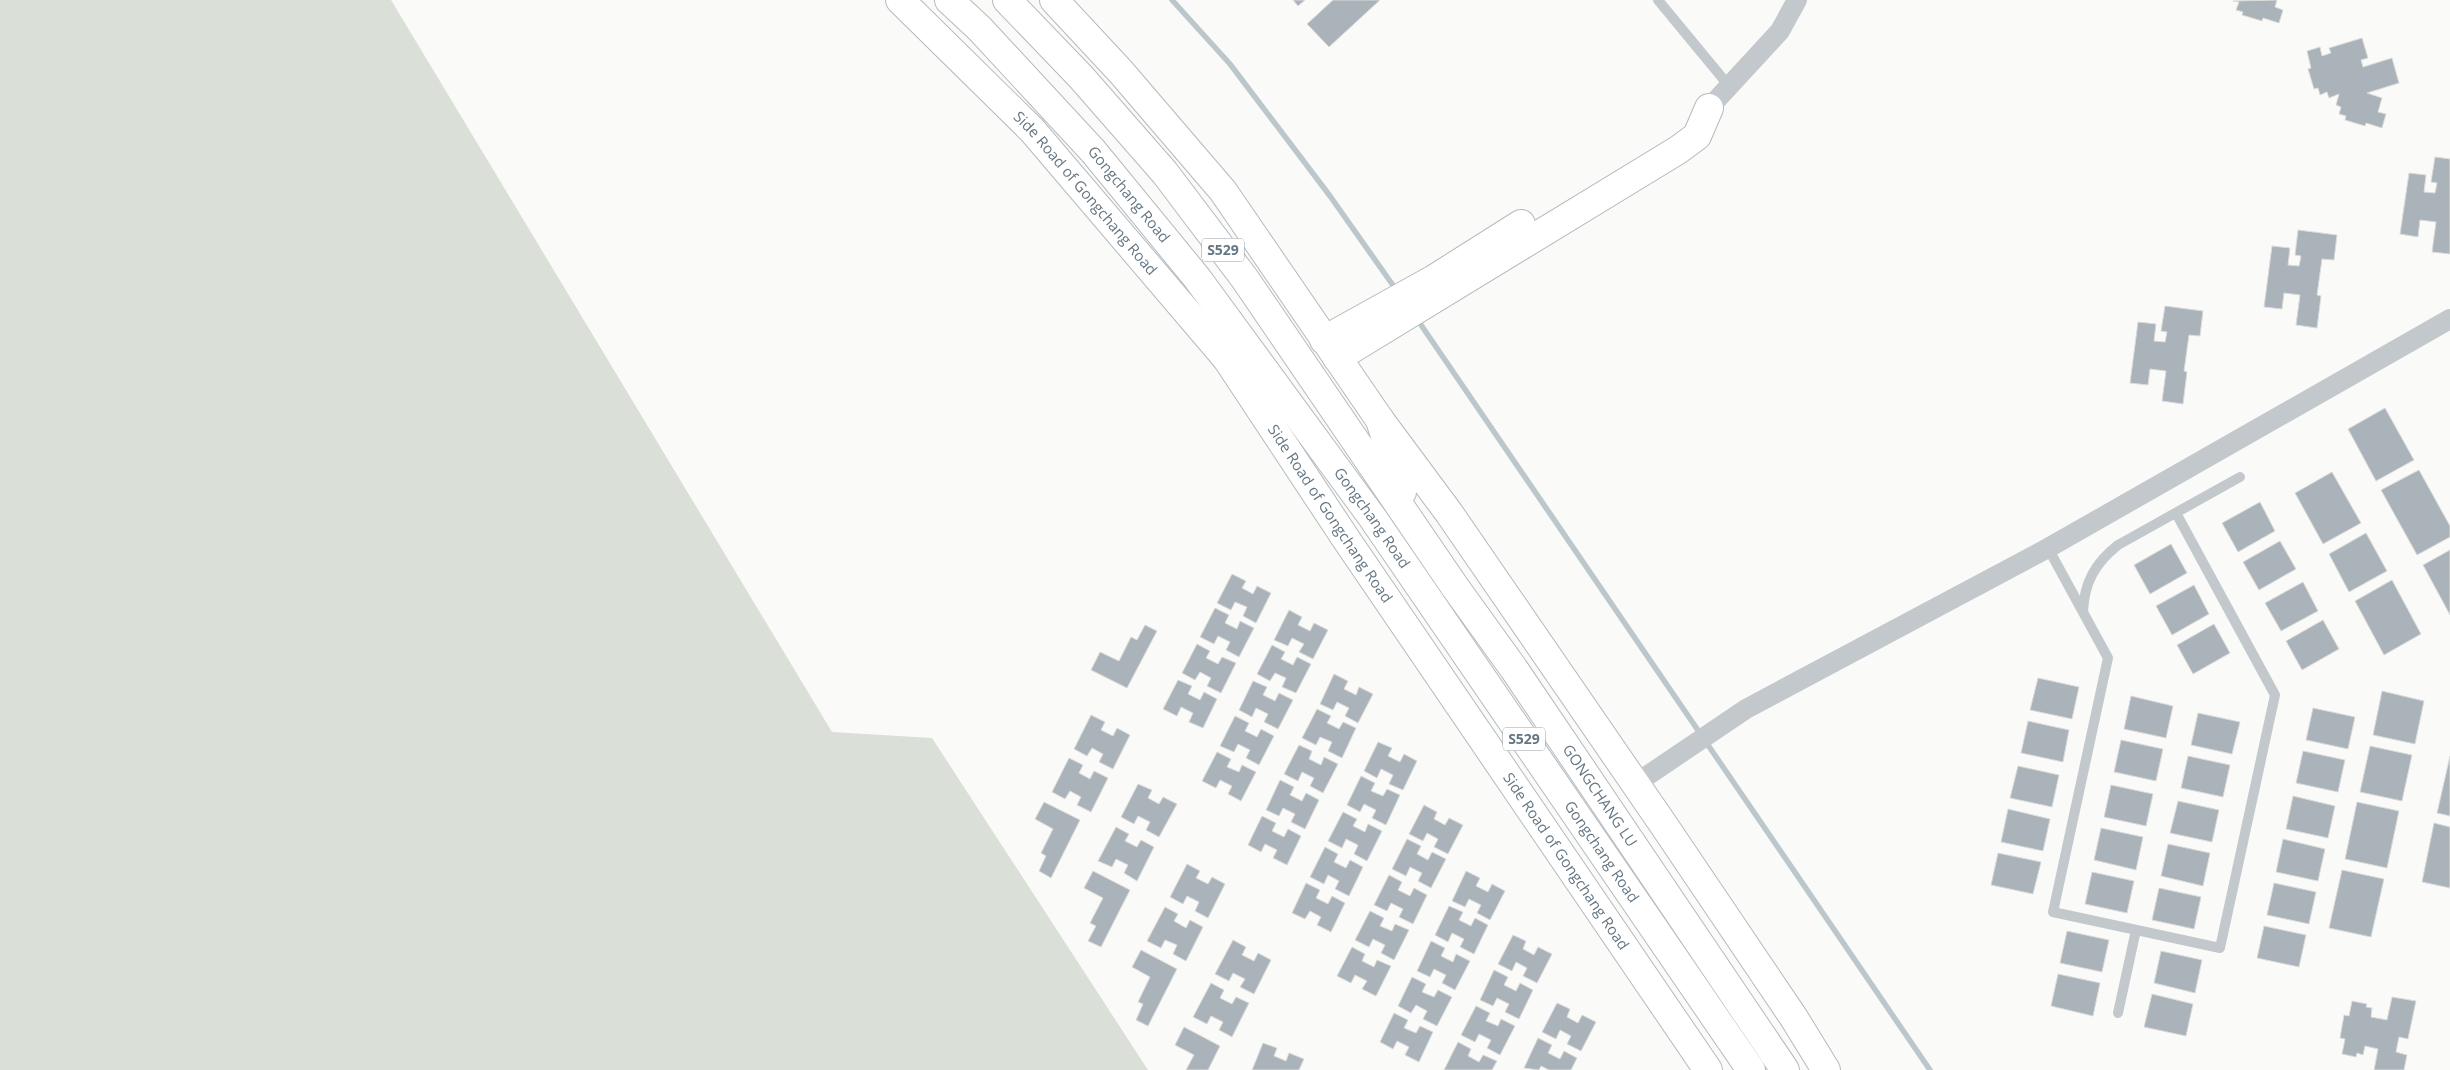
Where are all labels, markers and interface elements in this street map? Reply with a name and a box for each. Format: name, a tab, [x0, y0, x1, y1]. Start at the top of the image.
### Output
street label: Side Road of Gongchang Road	[1009, 108, 1161, 278]
street label: Gongchang Road	[1083, 144, 1173, 246]
road number: S529	[1202, 238, 1244, 262]
street label: Side Road of Gongchang Road	[1264, 422, 1396, 606]
street label: Gongchang Road	[1329, 464, 1413, 572]
road number: S529	[1503, 728, 1545, 751]
street label: GONGCHANG LU	[1559, 740, 1642, 850]
street label: Side Road of Gongchang Road	[1499, 768, 1634, 953]
street label: Gongchang Road	[1560, 796, 1644, 906]

